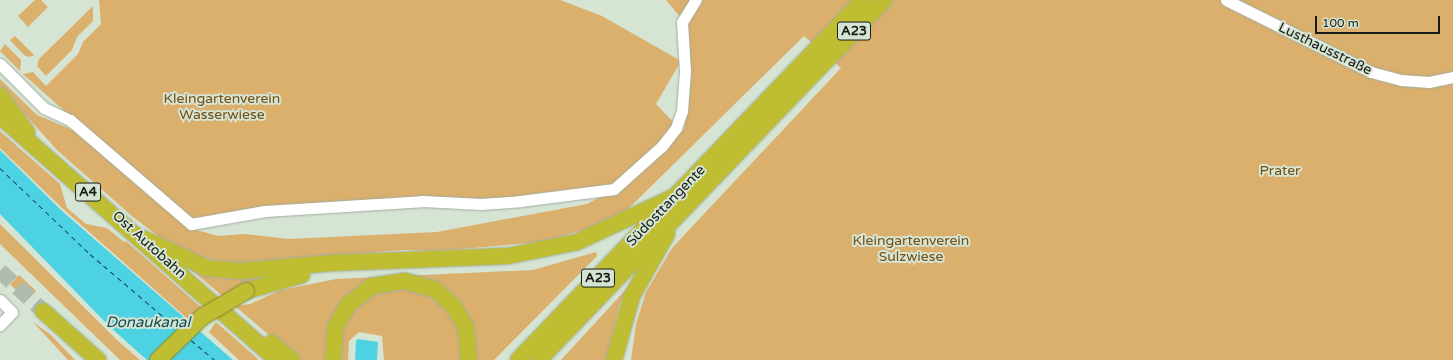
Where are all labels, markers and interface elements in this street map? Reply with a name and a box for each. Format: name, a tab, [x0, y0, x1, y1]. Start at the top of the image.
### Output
scale bar	[1317, 8, 1442, 34]
text: 100 m	[1322, 16, 1359, 30]
street label: Lusthausstraße	[1276, 19, 1374, 79]
road number: A23	[836, 20, 872, 42]
park label: Kleingartenverein Wasserwiese	[164, 91, 280, 124]
street label: Südosttangente	[623, 162, 709, 250]
park label: Prater	[1260, 163, 1300, 179]
road number: A4	[75, 181, 101, 203]
street label: Ost Autobahn	[109, 208, 189, 282]
park label: Kleingartenverein Sulzwiese	[853, 233, 969, 266]
road number: A23	[580, 267, 616, 289]
water label: Donaukanal	[106, 314, 190, 332]

